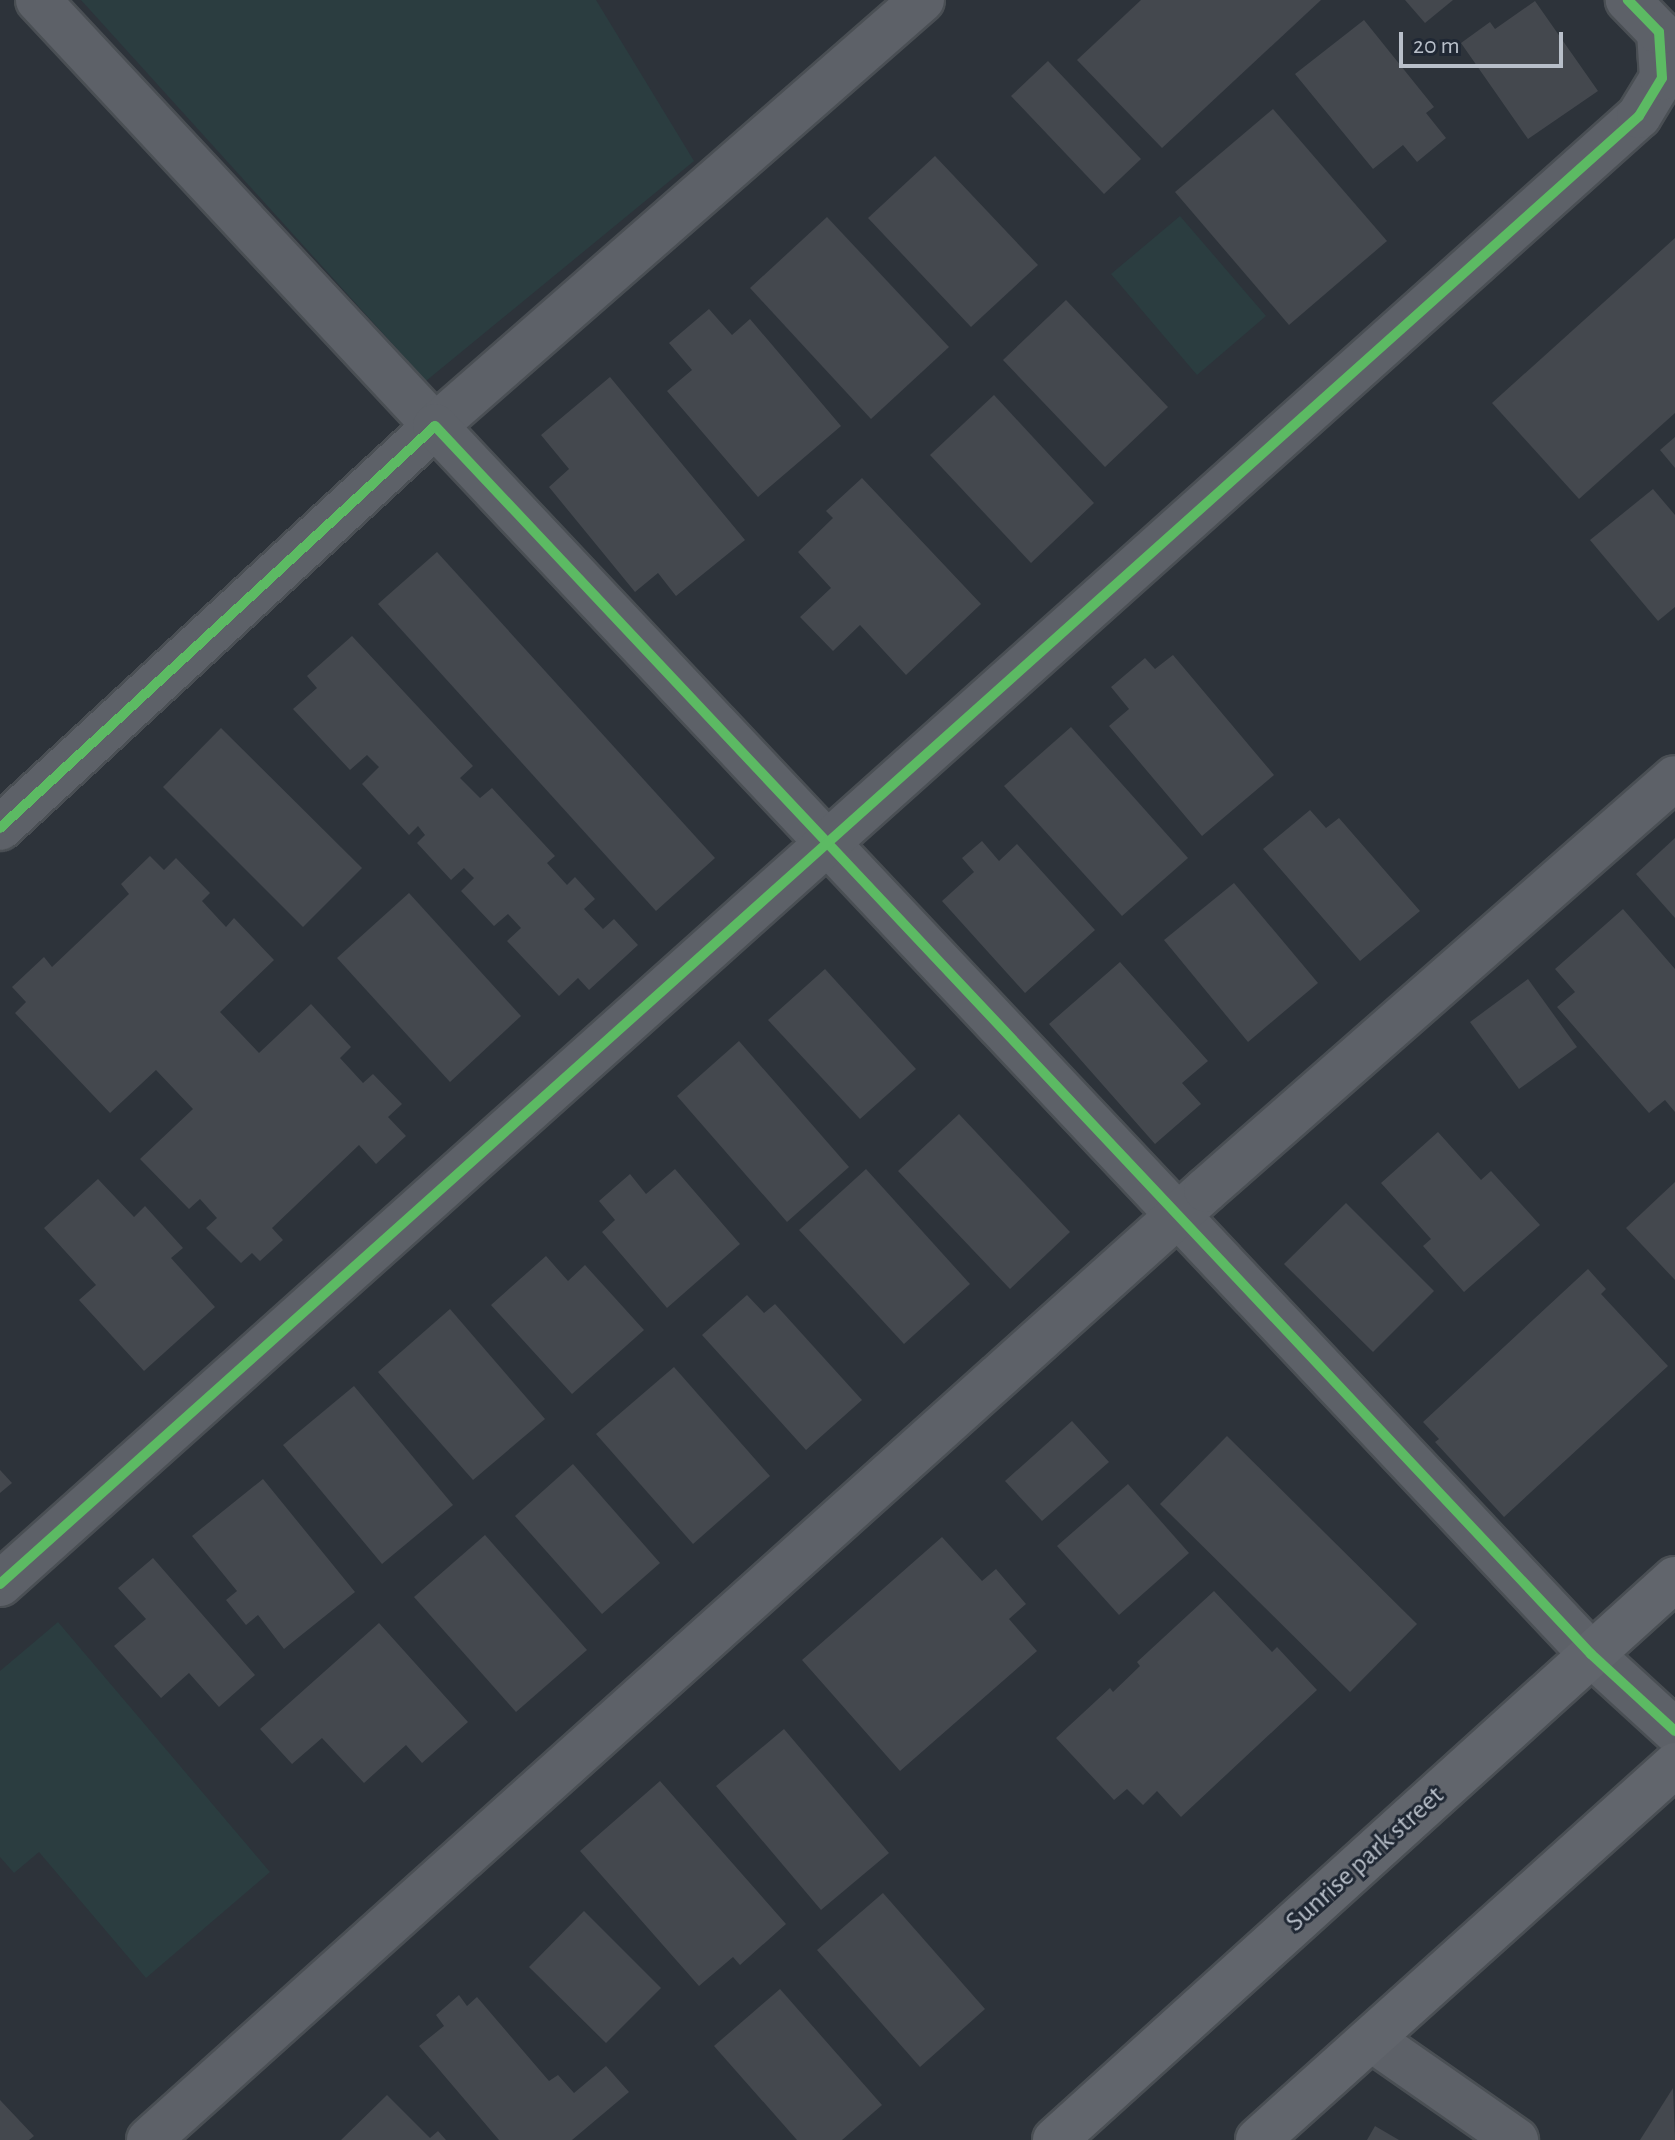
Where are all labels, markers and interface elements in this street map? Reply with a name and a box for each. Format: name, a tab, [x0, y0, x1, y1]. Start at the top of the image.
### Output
scale bar	[1403, 16, 1567, 66]
text: 20 m	[1413, 34, 1460, 58]
street label: Sunrise park street	[1279, 1779, 1451, 1939]

